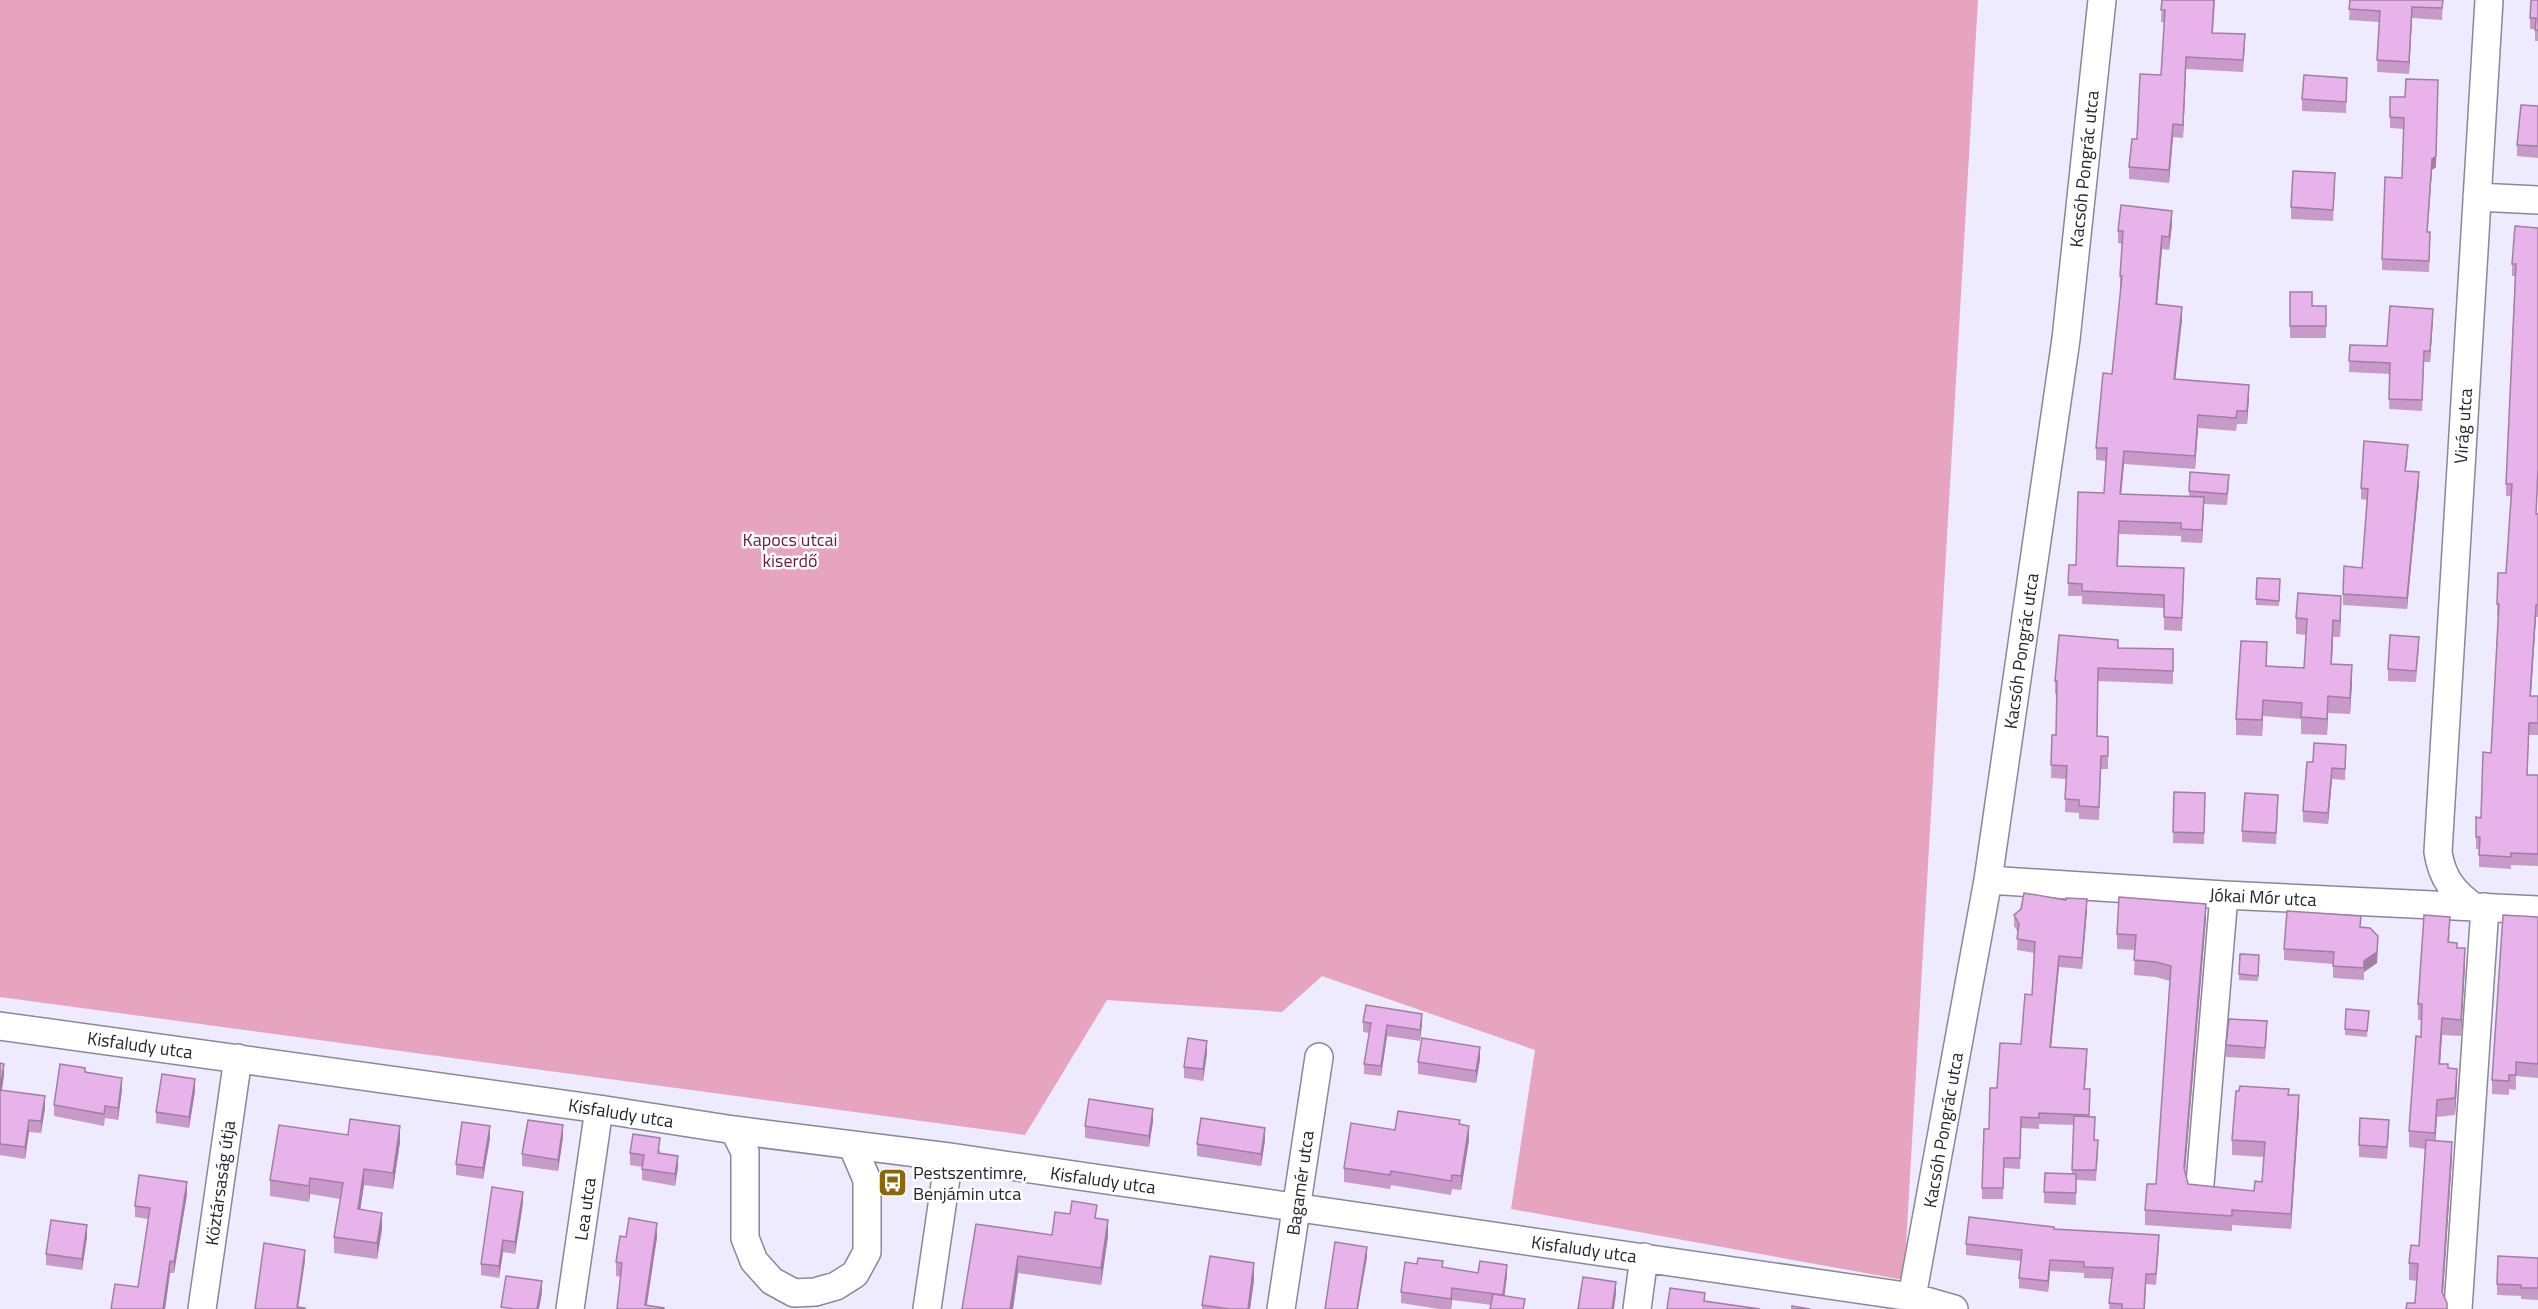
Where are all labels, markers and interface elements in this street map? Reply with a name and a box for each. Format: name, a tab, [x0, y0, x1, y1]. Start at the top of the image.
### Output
street label: Kacsóh Pongrác utca	[2062, 89, 2106, 249]
street label: Virág utca	[2447, 387, 2479, 465]
park label: Kapocs utcai kiserdő	[742, 526, 838, 574]
street label: Kacsóh Pongrác utca	[1997, 571, 2045, 731]
street label: Jókai Mór utca	[2209, 881, 2317, 913]
street label: Kisfaludy utca	[86, 1024, 194, 1066]
street label: Kacsóh Pongrác utca	[1916, 1050, 1970, 1210]
street label: Kisfaludy utca	[566, 1091, 676, 1135]
street label: Köztársaság útja	[198, 1119, 242, 1247]
street label: Bagamér utca	[1279, 1129, 1321, 1237]
place label: Pestszentimre, Benjámin utca	[913, 1159, 1027, 1207]
street label: Kisfaludy utca	[1049, 1159, 1157, 1201]
bus stop icon: Pestszentimre, Benjámin utca	[876, 1166, 908, 1198]
street label: Lea utca	[567, 1176, 603, 1242]
street label: Kisfaludy utca	[1530, 1228, 1638, 1270]

